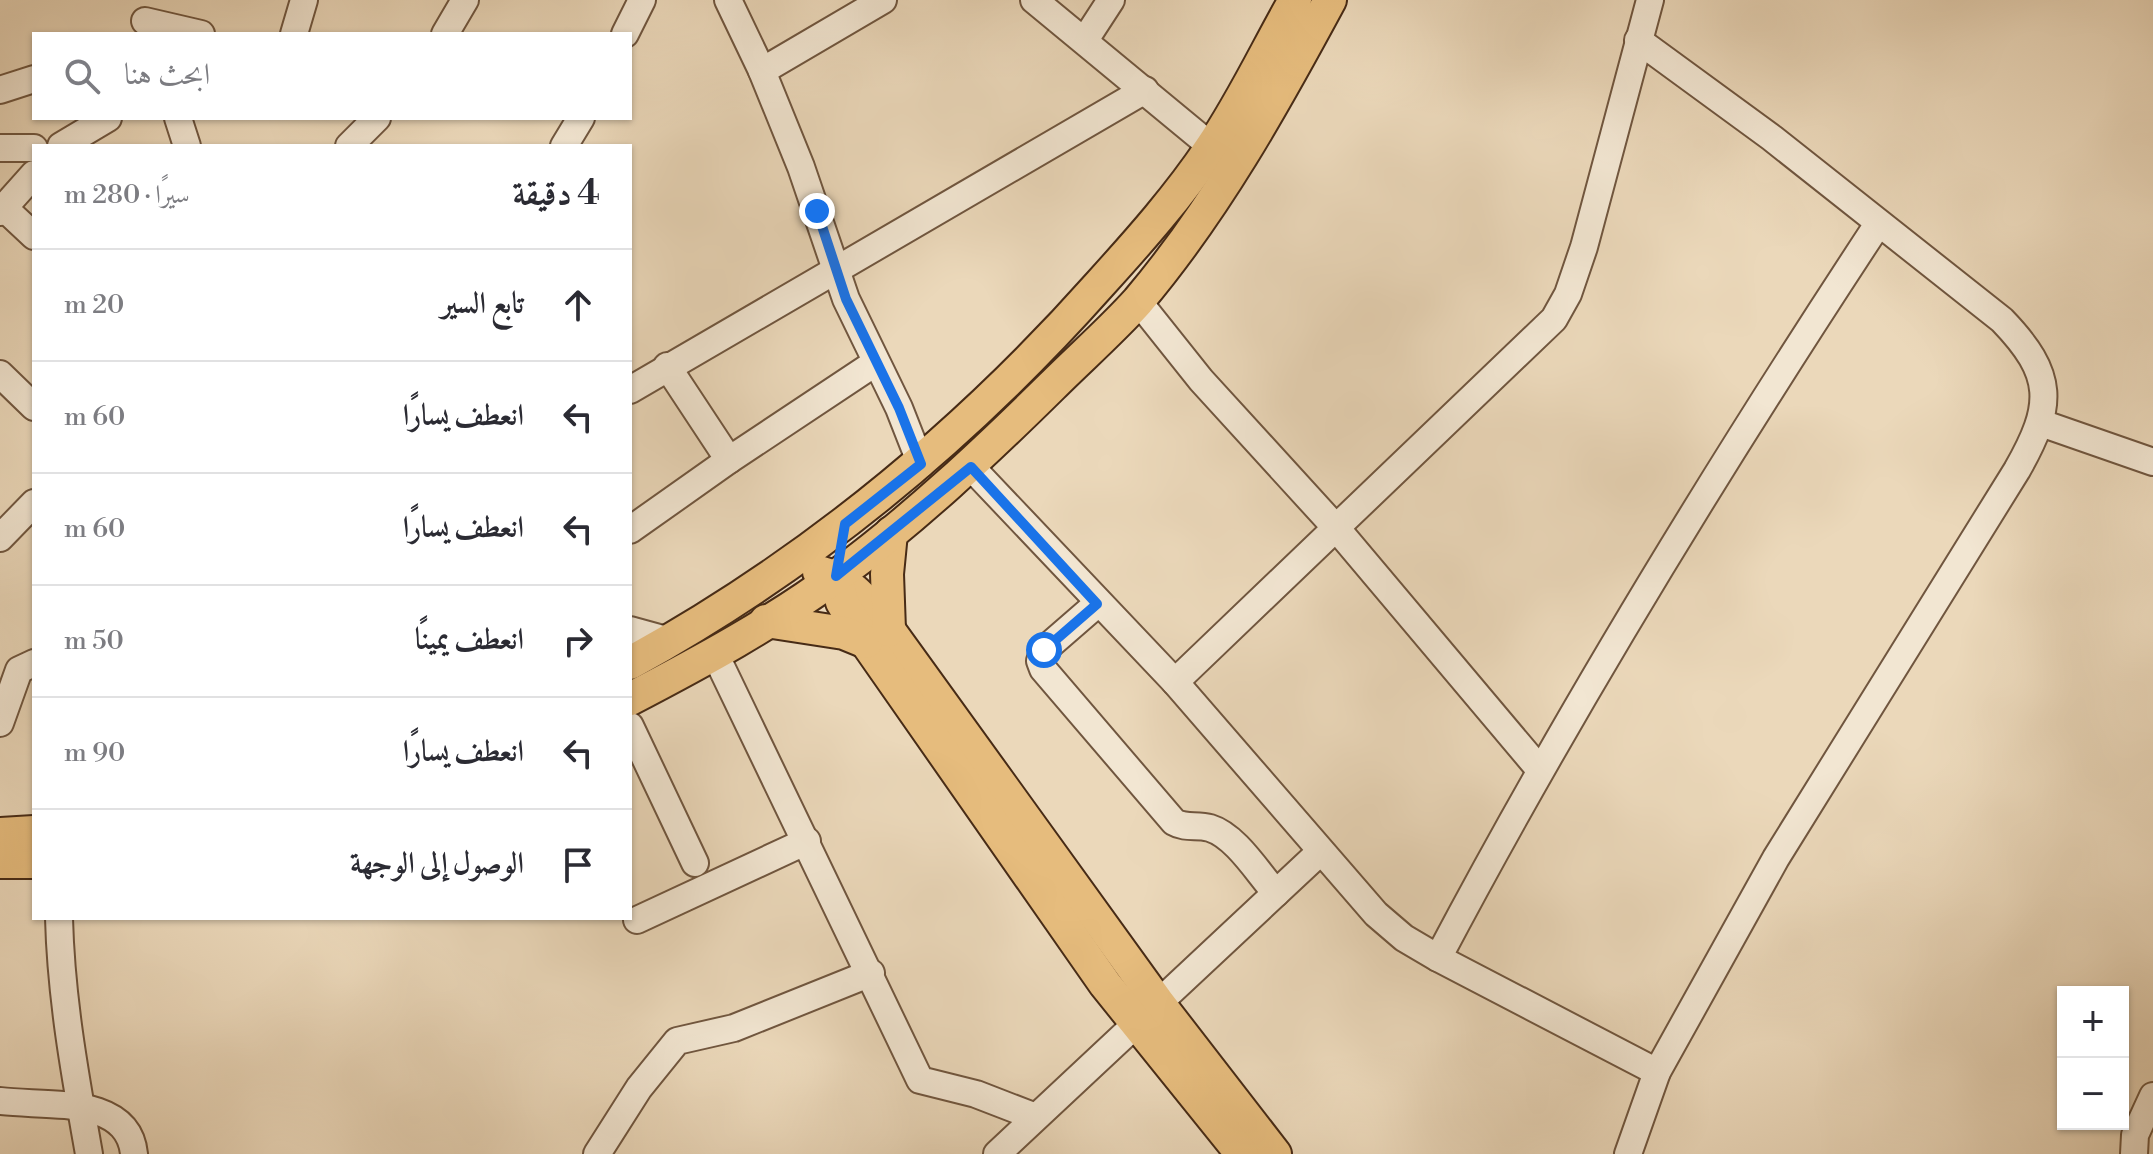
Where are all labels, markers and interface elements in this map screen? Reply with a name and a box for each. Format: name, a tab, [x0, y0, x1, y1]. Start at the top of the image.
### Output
search box	[32, 32, 632, 120]
icon: search	[60, 54, 104, 98]
text: ابحث هنا	[124, 56, 210, 94]
text: 4 دقيقة	[512, 173, 600, 215]
text: سيرًا · 280 m	[64, 179, 190, 211]
route end	[799, 193, 835, 229]
icon: ahead	[556, 283, 600, 327]
text: تابع السير	[441, 285, 524, 323]
text: 20 m	[64, 289, 124, 321]
icon: left	[556, 395, 600, 439]
text: انعطف يسارًا	[403, 397, 524, 435]
text: 60 m	[64, 401, 125, 433]
icon: left	[556, 507, 600, 551]
text: انعطف يسارًا	[403, 509, 524, 547]
text: 60 m	[64, 513, 125, 545]
icon: right	[556, 619, 600, 663]
text: انعطف يمينًا	[415, 621, 524, 659]
text: 50 m	[64, 625, 124, 657]
route start	[1026, 632, 1062, 668]
icon: left	[556, 731, 600, 775]
text: انعطف يسارًا	[403, 733, 524, 771]
text: 90 m	[64, 737, 125, 769]
icon: arrive	[556, 843, 600, 887]
text: الوصول إلى الوجهة	[350, 845, 524, 883]
map controls	[2057, 986, 2129, 1130]
button: +	[2057, 986, 2129, 1058]
button: −	[2057, 1058, 2129, 1130]

